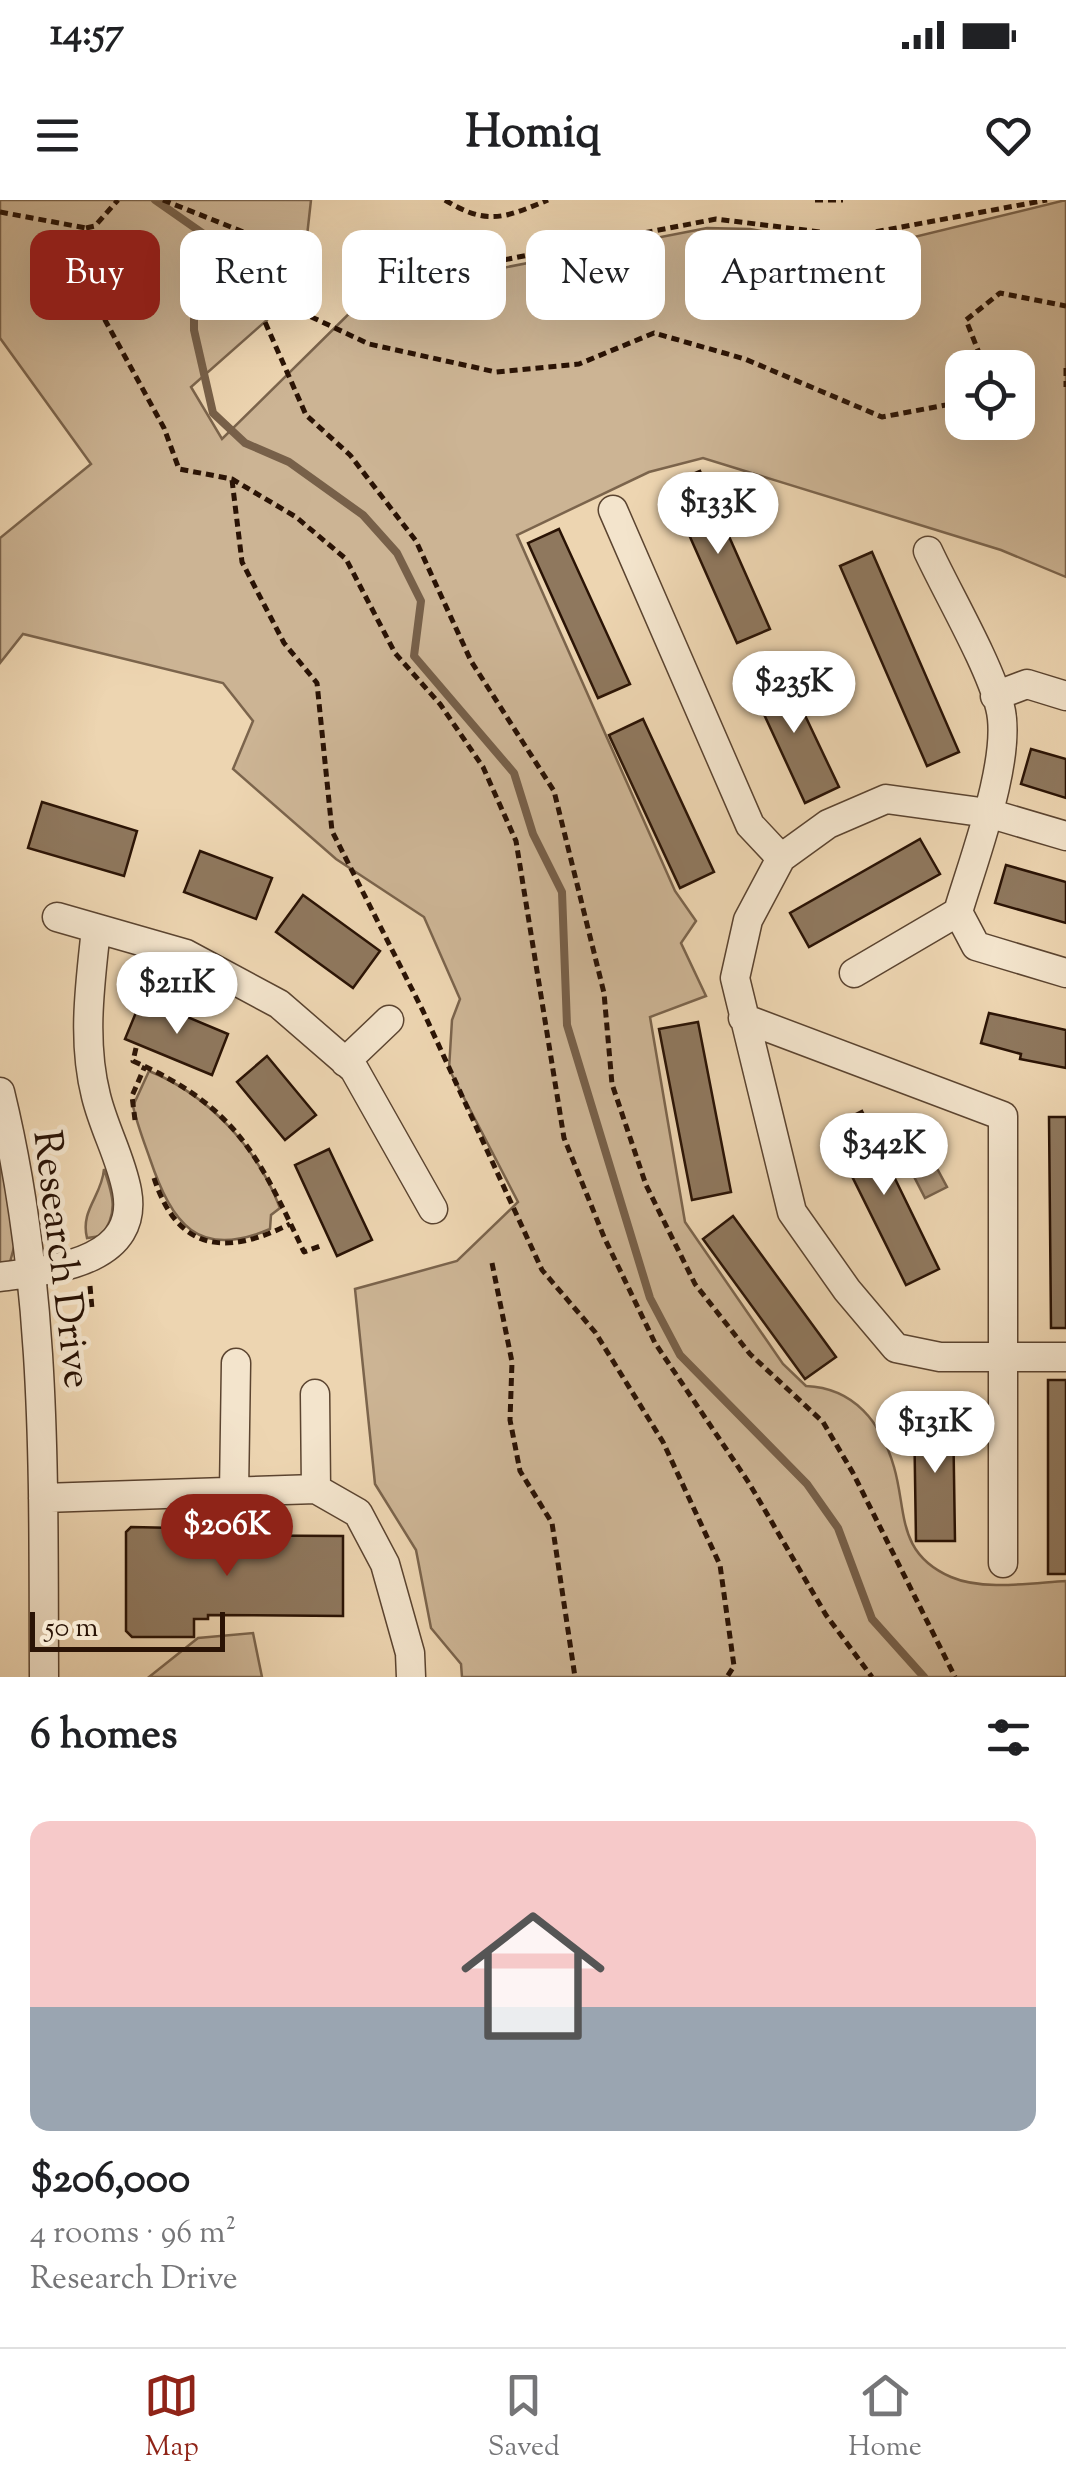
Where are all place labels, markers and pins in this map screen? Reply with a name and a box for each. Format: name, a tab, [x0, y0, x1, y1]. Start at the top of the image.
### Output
pin: $133K	[648, 472, 788, 557]
pin: $235K	[724, 651, 864, 736]
pin: $211K	[107, 952, 247, 1037]
pin: $342K	[814, 1113, 954, 1198]
pin: $131K	[865, 1391, 1005, 1476]
pin: $206K	[157, 1494, 297, 1579]

